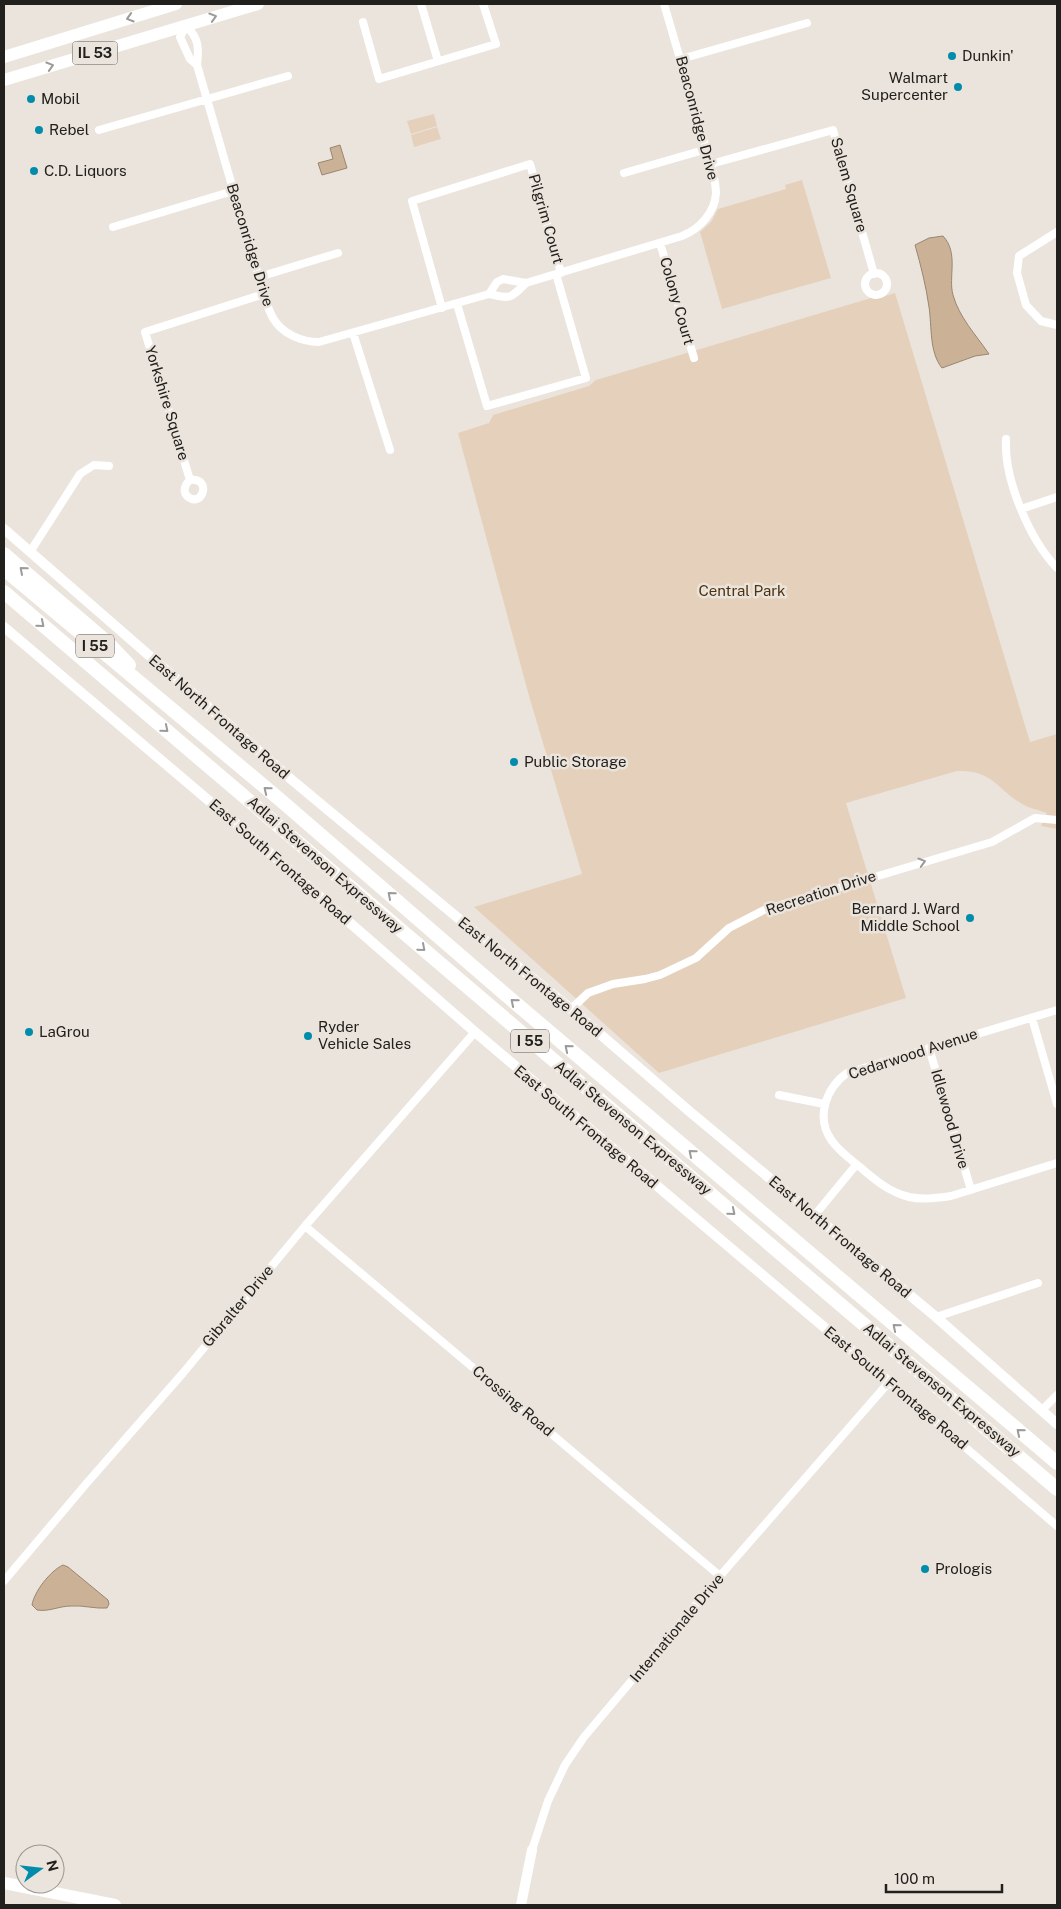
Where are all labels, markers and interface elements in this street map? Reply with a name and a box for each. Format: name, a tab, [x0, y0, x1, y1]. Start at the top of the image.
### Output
one-way arrow	[126, 12, 134, 22]
one-way arrow	[209, 13, 217, 23]
road number: IL 53	[72, 42, 118, 64]
place label: Dunkin'	[962, 47, 1014, 64]
marker: Dunkin'	[946, 50, 958, 62]
street label: Beaconridge Drive	[673, 54, 722, 182]
one-way arrow	[46, 61, 54, 71]
place label: Walmart Supercenter	[861, 69, 948, 103]
marker: Walmart Supercenter	[952, 81, 964, 93]
place label: Mobil	[41, 90, 80, 107]
marker: Mobil	[25, 93, 37, 105]
place label: Rebel	[49, 121, 89, 138]
marker: Rebel	[33, 124, 45, 136]
street label: Salem Square	[828, 136, 871, 234]
place label: C.D. Liquors	[44, 162, 127, 179]
marker: C.D. Liquors	[28, 165, 40, 177]
street label: Pilgrim Court	[526, 172, 567, 266]
street label: Beaconridge Drive	[224, 181, 277, 308]
street label: Colony Court	[657, 255, 698, 347]
street label: Yorkshire Square	[142, 344, 193, 462]
one-way arrow	[19, 567, 28, 576]
park label: Central Park	[698, 582, 786, 599]
one-way arrow	[35, 618, 44, 626]
road number: I 55	[76, 634, 114, 658]
street label: East North Frontage Road	[146, 651, 293, 782]
one-way arrow	[159, 723, 168, 731]
place label: Public Storage	[524, 753, 626, 770]
marker: Public Storage	[508, 756, 520, 768]
one-way arrow	[264, 786, 273, 795]
street label: Adlai Stevenson Expressway	[244, 793, 406, 937]
street label: East South Frontage Road	[206, 796, 355, 928]
one-way arrow	[918, 857, 926, 867]
street label: Recreation Drive	[764, 867, 878, 918]
one-way arrow	[387, 892, 396, 901]
place label: Bernard J. Ward Middle School	[851, 900, 960, 934]
marker: Bernard J. Ward Middle School	[964, 912, 976, 924]
street label: East North Frontage Road	[455, 913, 606, 1040]
one-way arrow	[416, 942, 425, 951]
one-way arrow	[510, 998, 519, 1007]
place label: Ryder Vehicle Sales	[318, 1018, 411, 1052]
place label: LaGrou	[39, 1023, 90, 1040]
street label: Cedarwood Avenue	[846, 1025, 980, 1082]
marker: LaGrou	[23, 1026, 35, 1038]
marker: Ryder Vehicle Sales	[302, 1030, 314, 1042]
road number: I 55	[511, 1030, 549, 1052]
one-way arrow	[565, 1045, 574, 1054]
street label: Adlai Stevenson Expressway	[551, 1057, 715, 1198]
street label: East South Frontage Road	[511, 1062, 661, 1192]
street label: Idlewood Drive	[928, 1067, 973, 1171]
one-way arrow	[689, 1150, 698, 1159]
street label: East North Frontage Road	[766, 1172, 915, 1301]
one-way arrow	[727, 1206, 736, 1215]
street label: Gibralter Drive	[199, 1261, 277, 1350]
street label: Adlai Stevenson Expressway	[860, 1319, 1024, 1460]
street label: East South Frontage Road	[821, 1323, 971, 1453]
one-way arrow	[893, 1324, 902, 1332]
street label: Crossing Road	[469, 1362, 557, 1439]
one-way arrow	[1016, 1429, 1025, 1438]
place label: Prologis	[935, 1560, 992, 1577]
marker: Prologis	[919, 1563, 931, 1575]
street label: Internationale Drive	[626, 1570, 727, 1685]
north arrow	[15, 1844, 65, 1894]
text: N	[43, 1858, 62, 1873]
scale bar	[886, 1862, 1002, 1894]
text: 100 m	[894, 1870, 935, 1887]

